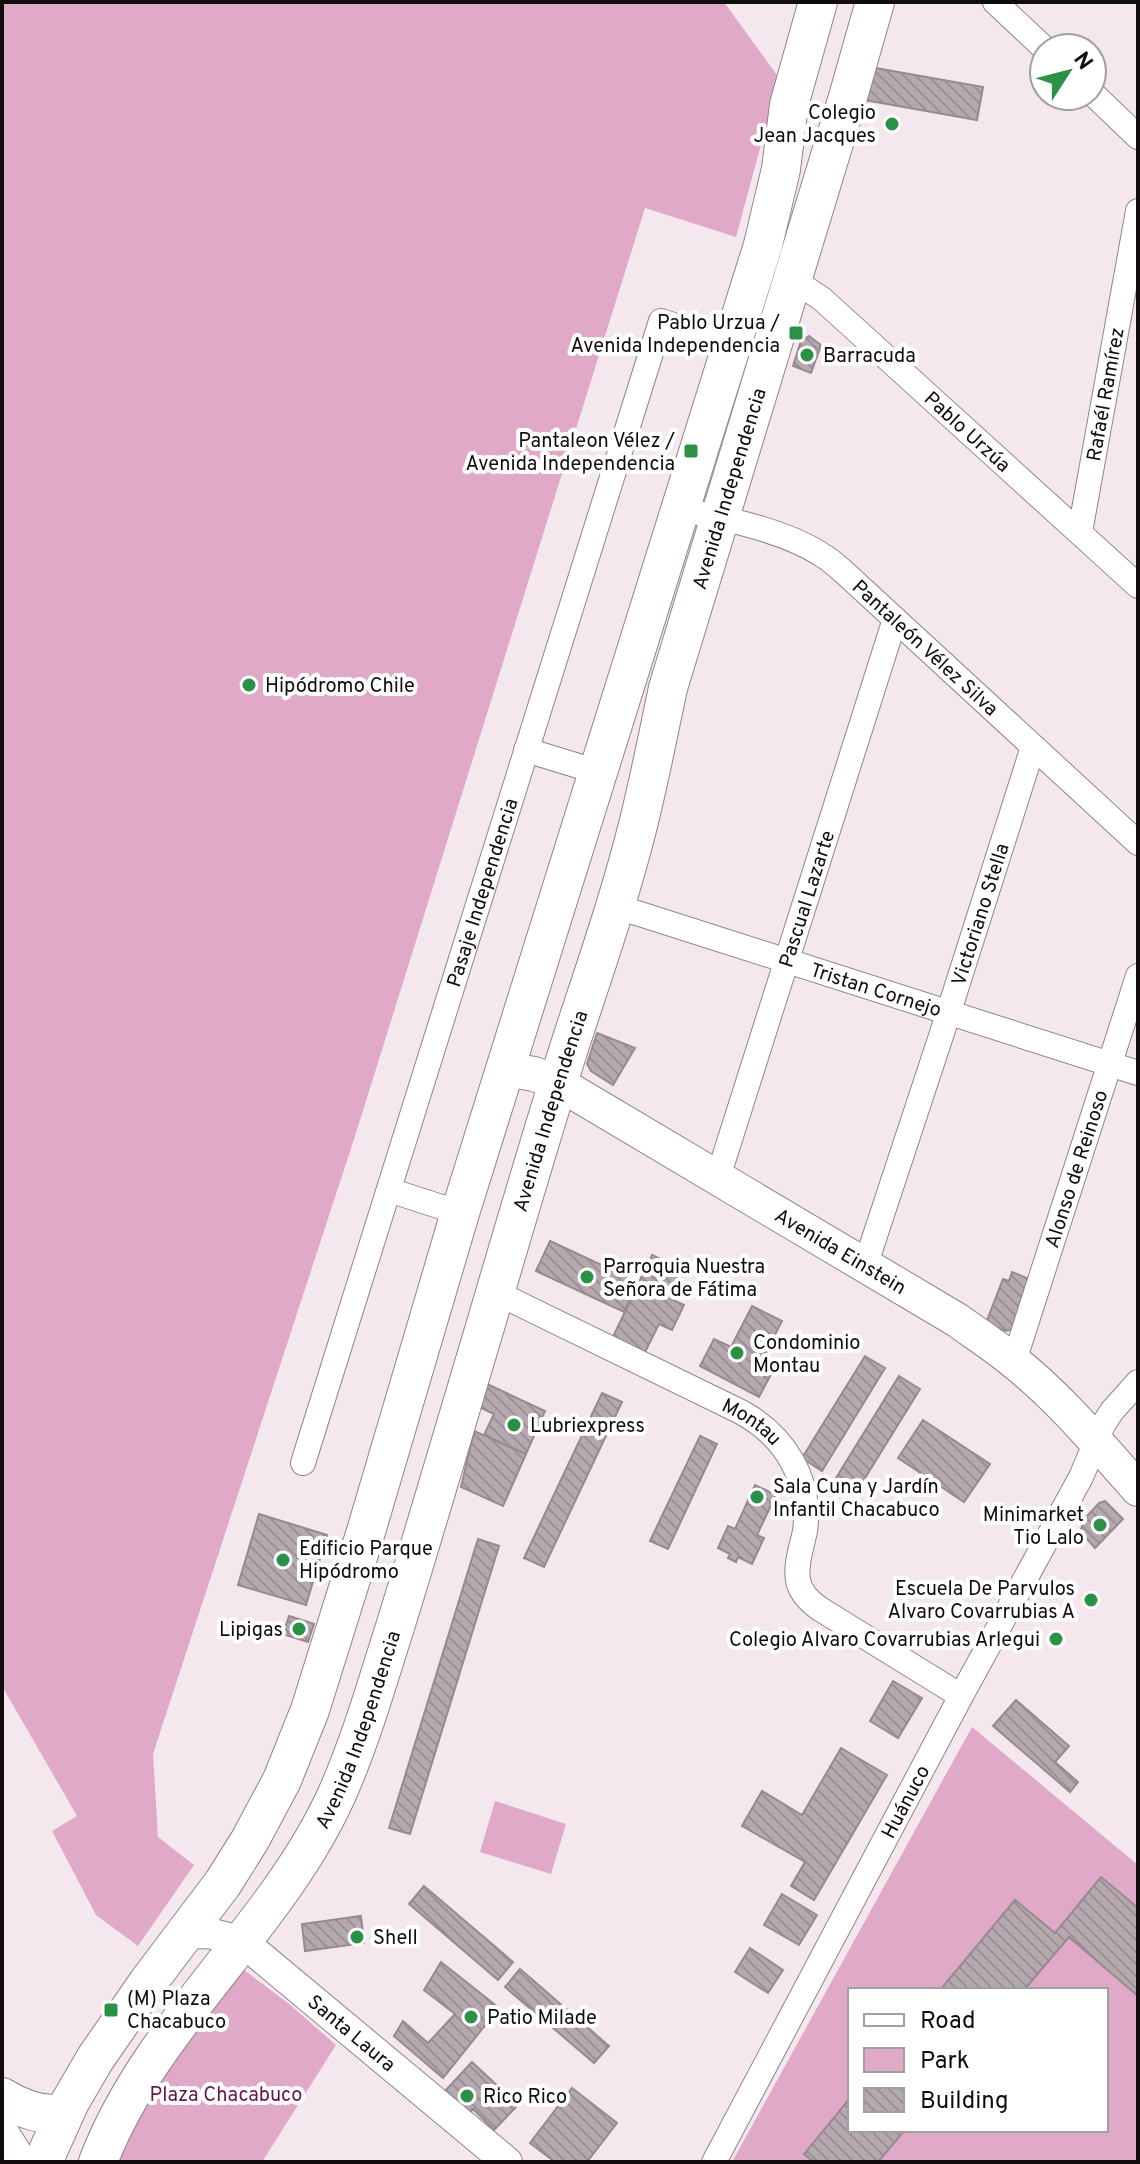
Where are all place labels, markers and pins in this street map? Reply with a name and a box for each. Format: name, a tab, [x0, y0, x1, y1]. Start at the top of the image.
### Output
place label: Colegio Jean Jacques	[753, 101, 876, 150]
marker: Colegio Jean Jacques	[883, 115, 901, 133]
place label: Pablo Urzua / Avenida Independencia	[571, 311, 780, 360]
marker: Pablo Urzua / Avenida Independencia	[787, 324, 805, 342]
place label: Barracuda	[823, 344, 916, 370]
marker: Barracuda	[798, 346, 816, 364]
place label: Pantaleon Vélez / Avenida Independencia	[466, 429, 675, 478]
marker: Pantaleon Vélez / Avenida Independencia	[682, 442, 700, 460]
place label: Hipódromo Chile	[265, 674, 415, 700]
marker: Hipódromo Chile	[240, 676, 258, 694]
place label: Parroquia Nuestra Señora de Fátima	[603, 1255, 765, 1304]
marker: Parroquia Nuestra Señora de Fátima	[578, 1268, 596, 1286]
place label: Condominio Montau	[753, 1331, 860, 1380]
marker: Condominio Montau	[728, 1344, 746, 1362]
place label: Lubriexpress	[530, 1414, 645, 1440]
marker: Lubriexpress	[505, 1416, 523, 1434]
place label: Sala Cuna y Jardín Infantil Chacabuco	[773, 1475, 940, 1524]
marker: Sala Cuna y Jardín Infantil Chacabuco	[748, 1488, 766, 1506]
place label: Minimarket Tio Lalo	[983, 1503, 1084, 1552]
marker: Minimarket Tio Lalo	[1091, 1516, 1109, 1534]
place label: Edificio Parque Hipódromo	[299, 1537, 433, 1586]
marker: Edificio Parque Hipódromo	[274, 1551, 292, 1569]
place label: Escuela De Parvulos Alvaro Covarrubias A	[887, 1577, 1075, 1626]
marker: Escuela De Parvulos Alvaro Covarrubias A	[1082, 1591, 1100, 1609]
place label: Lipigas	[219, 1618, 283, 1644]
marker: Lipigas	[290, 1620, 308, 1638]
place label: Colegio Alvaro Covarrubias Arlegui	[729, 1628, 1040, 1654]
marker: Colegio Alvaro Covarrubias Arlegui	[1047, 1630, 1065, 1648]
place label: Shell	[373, 1926, 418, 1952]
marker: Shell	[348, 1928, 366, 1946]
place label: (M) Plaza Chacabuco	[127, 1987, 226, 2036]
marker: (M) Plaza Chacabuco	[102, 2001, 120, 2019]
place label: Patio Milade	[487, 2006, 597, 2032]
marker: Patio Milade	[462, 2008, 480, 2026]
place label: Rico Rico	[483, 2085, 567, 2111]
marker: Rico Rico	[458, 2087, 476, 2105]

